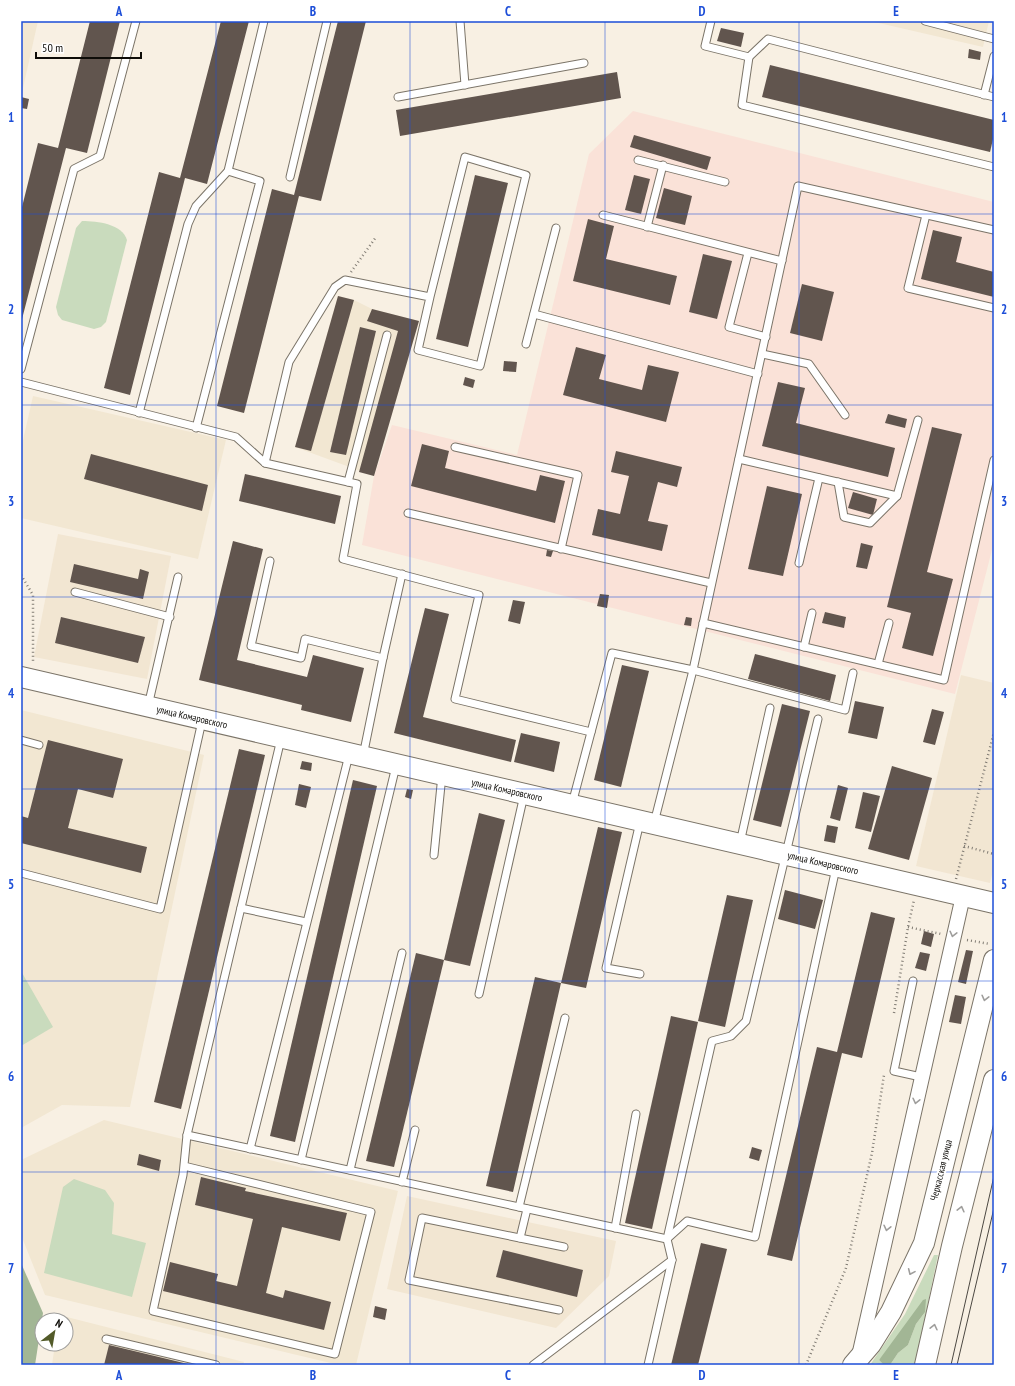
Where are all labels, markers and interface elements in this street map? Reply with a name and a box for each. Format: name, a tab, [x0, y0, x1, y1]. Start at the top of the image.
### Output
text: A	[115, 3, 123, 20]
text: B	[310, 3, 316, 20]
text: C	[505, 3, 511, 20]
text: D	[699, 3, 706, 20]
text: E	[893, 3, 899, 20]
scale bar	[36, 34, 141, 60]
text: 50 m	[42, 40, 63, 55]
text: 1	[8, 109, 14, 126]
text: 1	[1001, 109, 1007, 126]
text: 2	[8, 301, 14, 318]
text: 2	[1001, 301, 1007, 318]
text: 3	[8, 493, 14, 510]
text: 3	[1001, 493, 1007, 510]
text: 4	[8, 685, 15, 702]
text: 4	[1001, 685, 1008, 702]
street label: улица Комаровского	[155, 703, 229, 731]
street label: улица Комаровского	[470, 776, 544, 804]
street label: улица Комаровского	[786, 849, 860, 877]
text: 5	[8, 876, 14, 893]
text: 5	[1001, 876, 1007, 893]
one-way arrow	[949, 930, 958, 937]
one-way arrow	[981, 995, 989, 1001]
text: 6	[8, 1068, 14, 1085]
text: 6	[1001, 1068, 1007, 1085]
one-way arrow	[912, 1098, 920, 1105]
street label: Черкасская улица	[927, 1138, 955, 1202]
one-way arrow	[957, 1205, 965, 1212]
one-way arrow	[884, 1225, 892, 1232]
text: 7	[8, 1260, 14, 1277]
text: 7	[1001, 1260, 1007, 1277]
one-way arrow	[908, 1268, 916, 1275]
north arrow	[34, 1312, 74, 1352]
text: N	[53, 1316, 65, 1331]
one-way arrow	[929, 1324, 937, 1330]
text: A	[115, 1367, 123, 1384]
text: B	[310, 1367, 316, 1384]
text: C	[505, 1367, 511, 1384]
text: D	[699, 1367, 706, 1384]
text: E	[893, 1367, 899, 1384]

